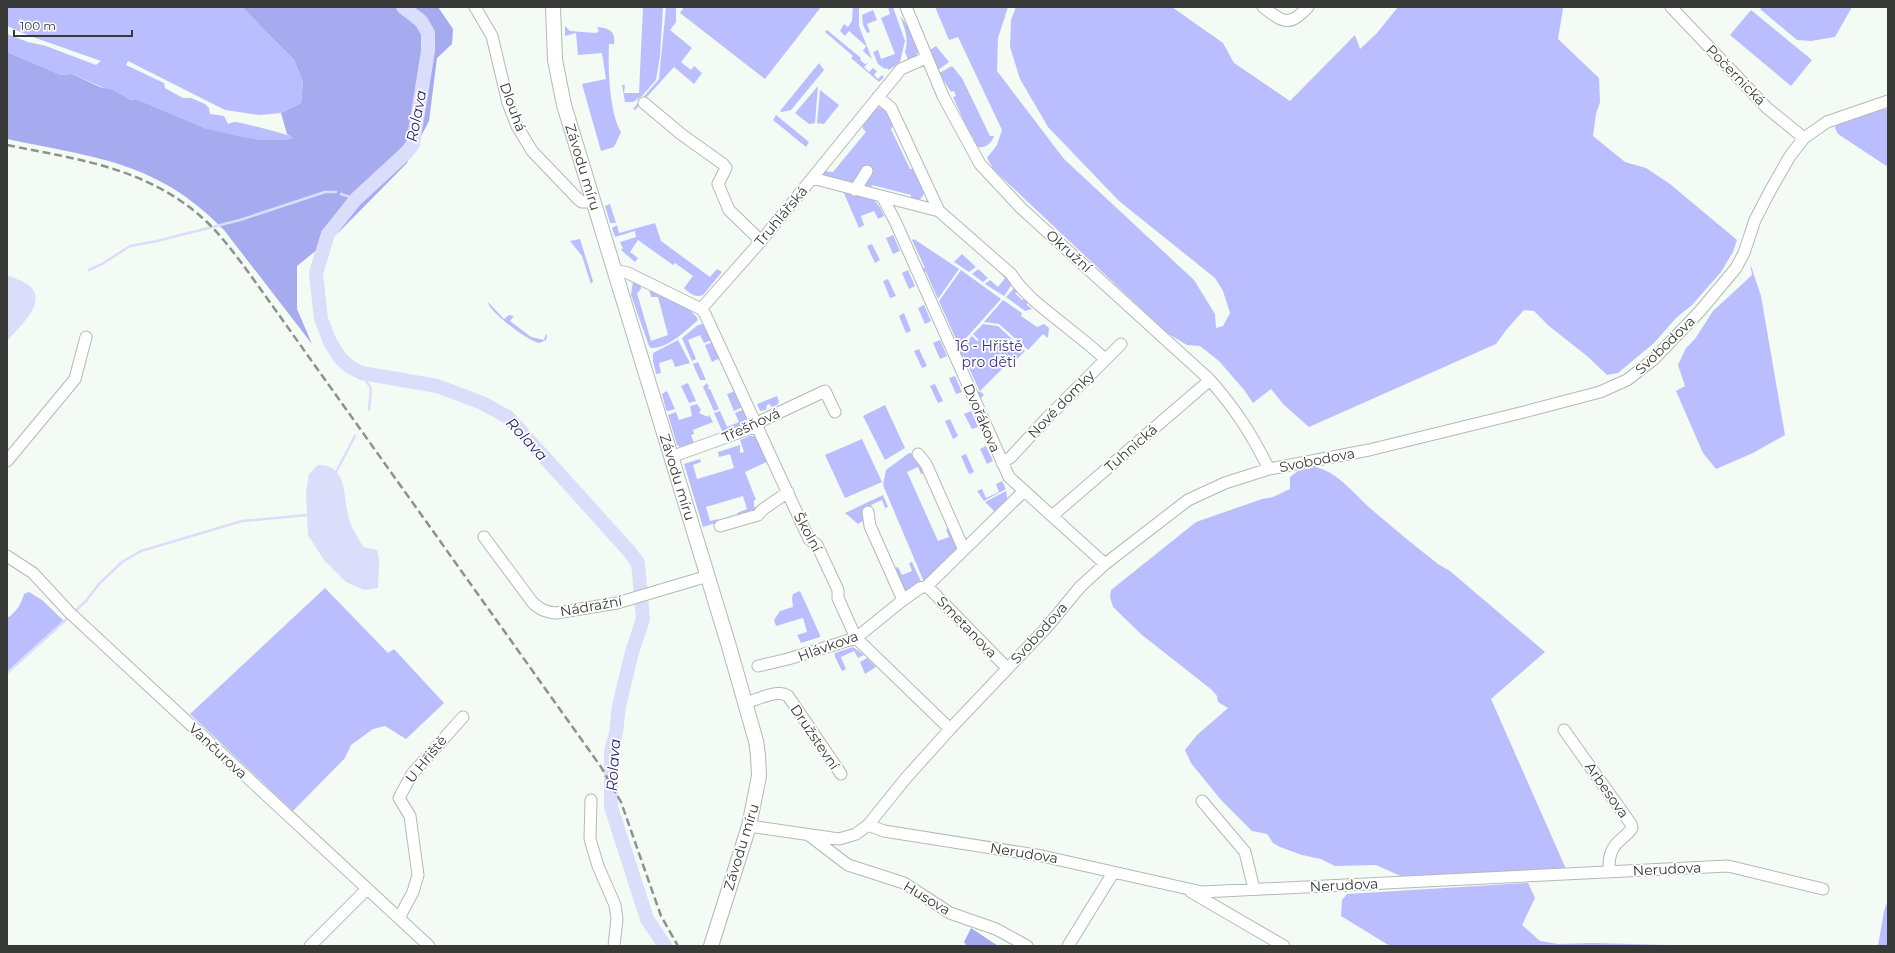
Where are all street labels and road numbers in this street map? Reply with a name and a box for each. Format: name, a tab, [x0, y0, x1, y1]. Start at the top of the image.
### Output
street label: Počernická	[1702, 41, 1770, 109]
street label: Dlouhá	[496, 80, 530, 134]
street label: Závodu míru	[561, 122, 605, 213]
street label: Truhlářská	[751, 182, 811, 250]
street label: Okružní	[1042, 226, 1097, 277]
street label: Svobodova	[1631, 312, 1699, 378]
street label: Nové domky	[1024, 366, 1098, 442]
street label: Dvořákova	[959, 381, 1005, 455]
street label: Třešňová	[719, 404, 783, 446]
street label: Tuhnická	[1101, 420, 1161, 476]
street label: Závodu míru	[656, 432, 699, 523]
street label: Svobodova	[1278, 444, 1356, 476]
street label: Školní	[790, 509, 827, 556]
street label: Nádražní	[559, 591, 625, 620]
street label: Smetanova	[933, 592, 1001, 662]
street label: Svobodova	[1007, 599, 1071, 667]
street label: Hlávkova	[795, 627, 861, 665]
street label: Družstevní	[787, 701, 844, 774]
street label: Vančurova	[185, 719, 251, 783]
street label: U Hřiště	[401, 732, 451, 786]
street label: Arbesova	[1581, 758, 1633, 822]
street label: Závodu míru	[719, 802, 763, 892]
street label: Nerudova	[989, 839, 1059, 867]
street label: Nerudova	[1632, 858, 1702, 880]
street label: Nerudova	[1309, 874, 1379, 896]
street label: Husova	[900, 877, 954, 919]

